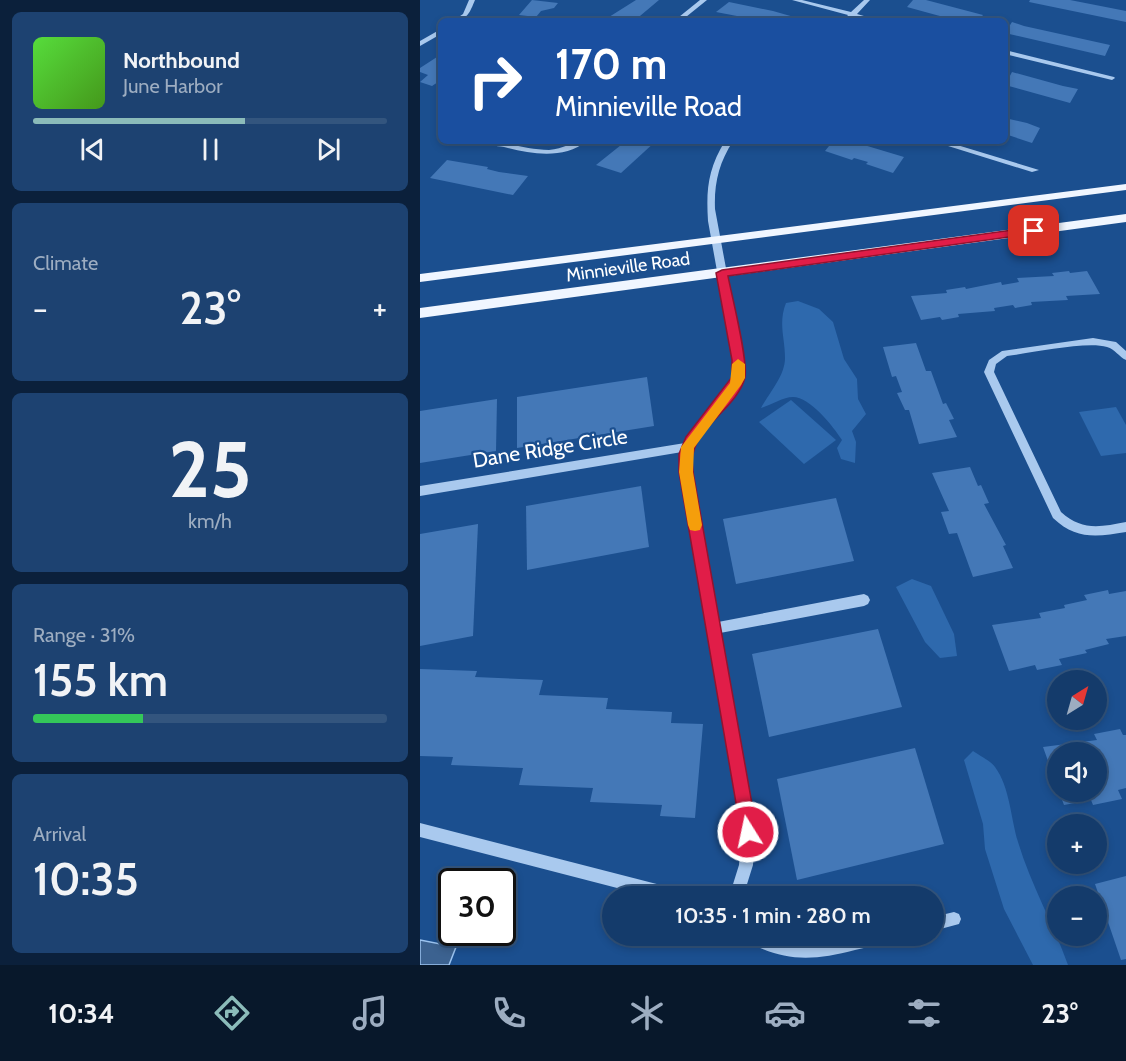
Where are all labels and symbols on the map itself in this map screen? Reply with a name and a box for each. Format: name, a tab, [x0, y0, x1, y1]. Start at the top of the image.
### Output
pin	[1008, 205, 1059, 256]
street label: Minnieville Road	[565, 247, 691, 287]
street label: Dane Ridge Circle	[471, 423, 629, 473]
north arrow	[1047, 670, 1107, 730]
position arrow	[716, 800, 780, 864]
speed limit sign: 30	[438, 868, 516, 946]

